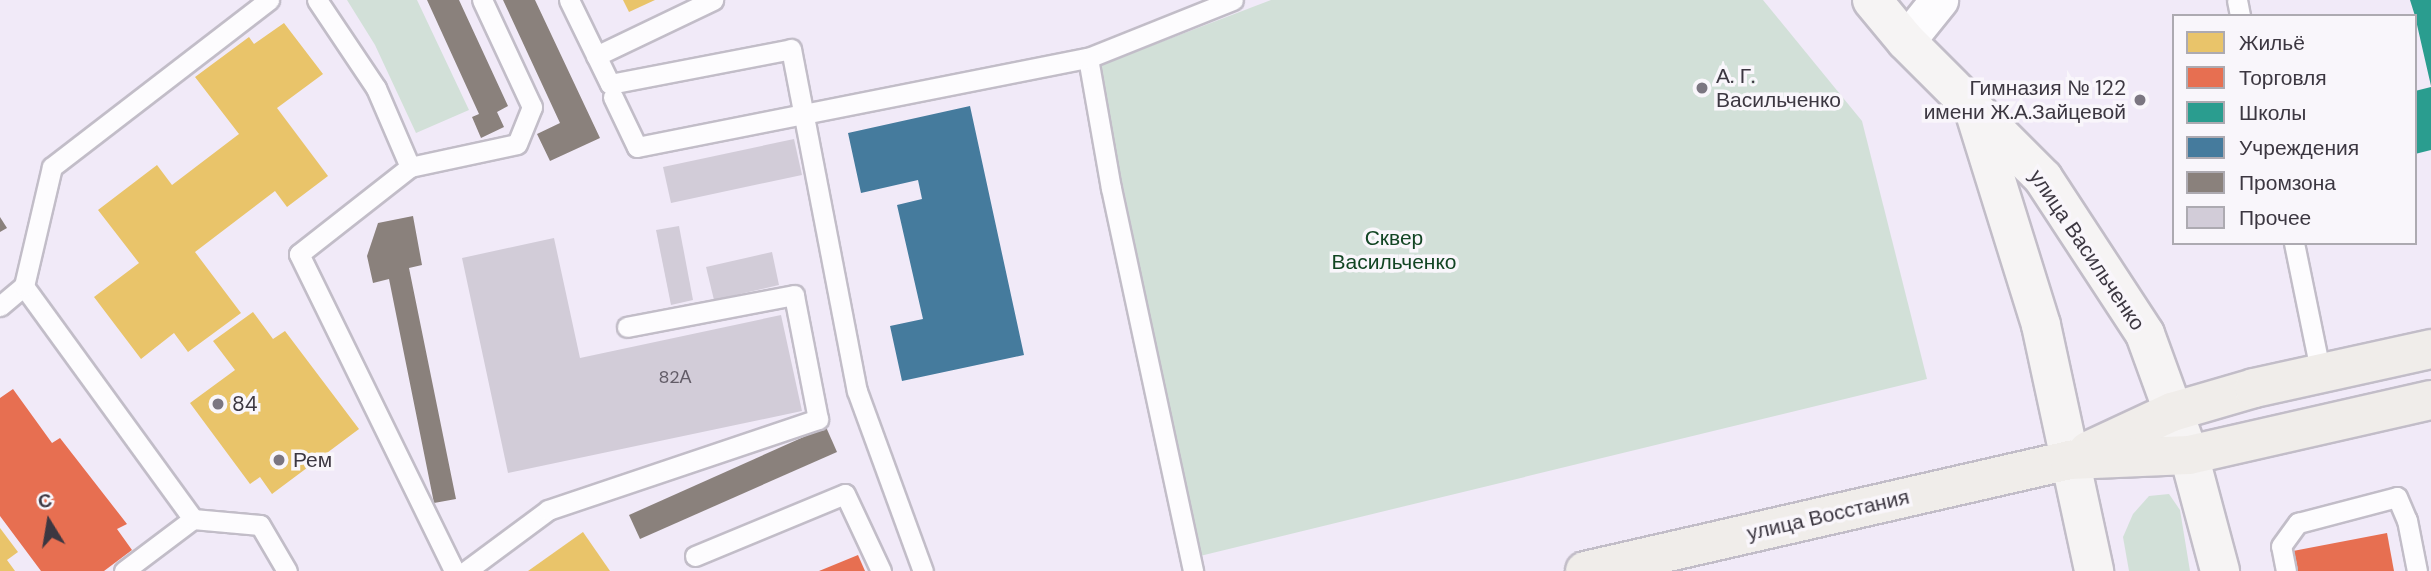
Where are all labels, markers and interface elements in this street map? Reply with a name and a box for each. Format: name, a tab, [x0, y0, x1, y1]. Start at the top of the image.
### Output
legend	[2172, 14, 2417, 245]
text: Жильё	[2239, 29, 2305, 57]
place label: А. Г. Васильченко	[1716, 63, 1841, 113]
text: Торговля	[2239, 64, 2327, 92]
place label: Гимназия № 122 имени Ж.А.Зайцевой	[1924, 75, 2126, 125]
marker: А. Г. Васильченко	[1694, 80, 1710, 96]
marker: Гимназия № 122 имени Ж.А.Зайцевой	[2132, 92, 2148, 108]
text: Школы	[2239, 99, 2306, 127]
text: Учреждения	[2239, 134, 2359, 162]
street label: улица Васильченко	[2024, 165, 2150, 335]
text: Промзона	[2239, 169, 2336, 197]
text: Прочее	[2239, 204, 2311, 232]
park label: Сквер Васильченко	[1331, 225, 1457, 275]
house number: 82А	[658, 366, 692, 388]
place label: 84	[232, 391, 258, 417]
marker: 84	[210, 396, 226, 412]
place label: Рем	[293, 447, 332, 473]
marker: Рем	[271, 452, 287, 468]
street label: улица Восстания	[1744, 484, 1912, 546]
north arrow	[14, 487, 84, 557]
text: С	[36, 487, 54, 514]

